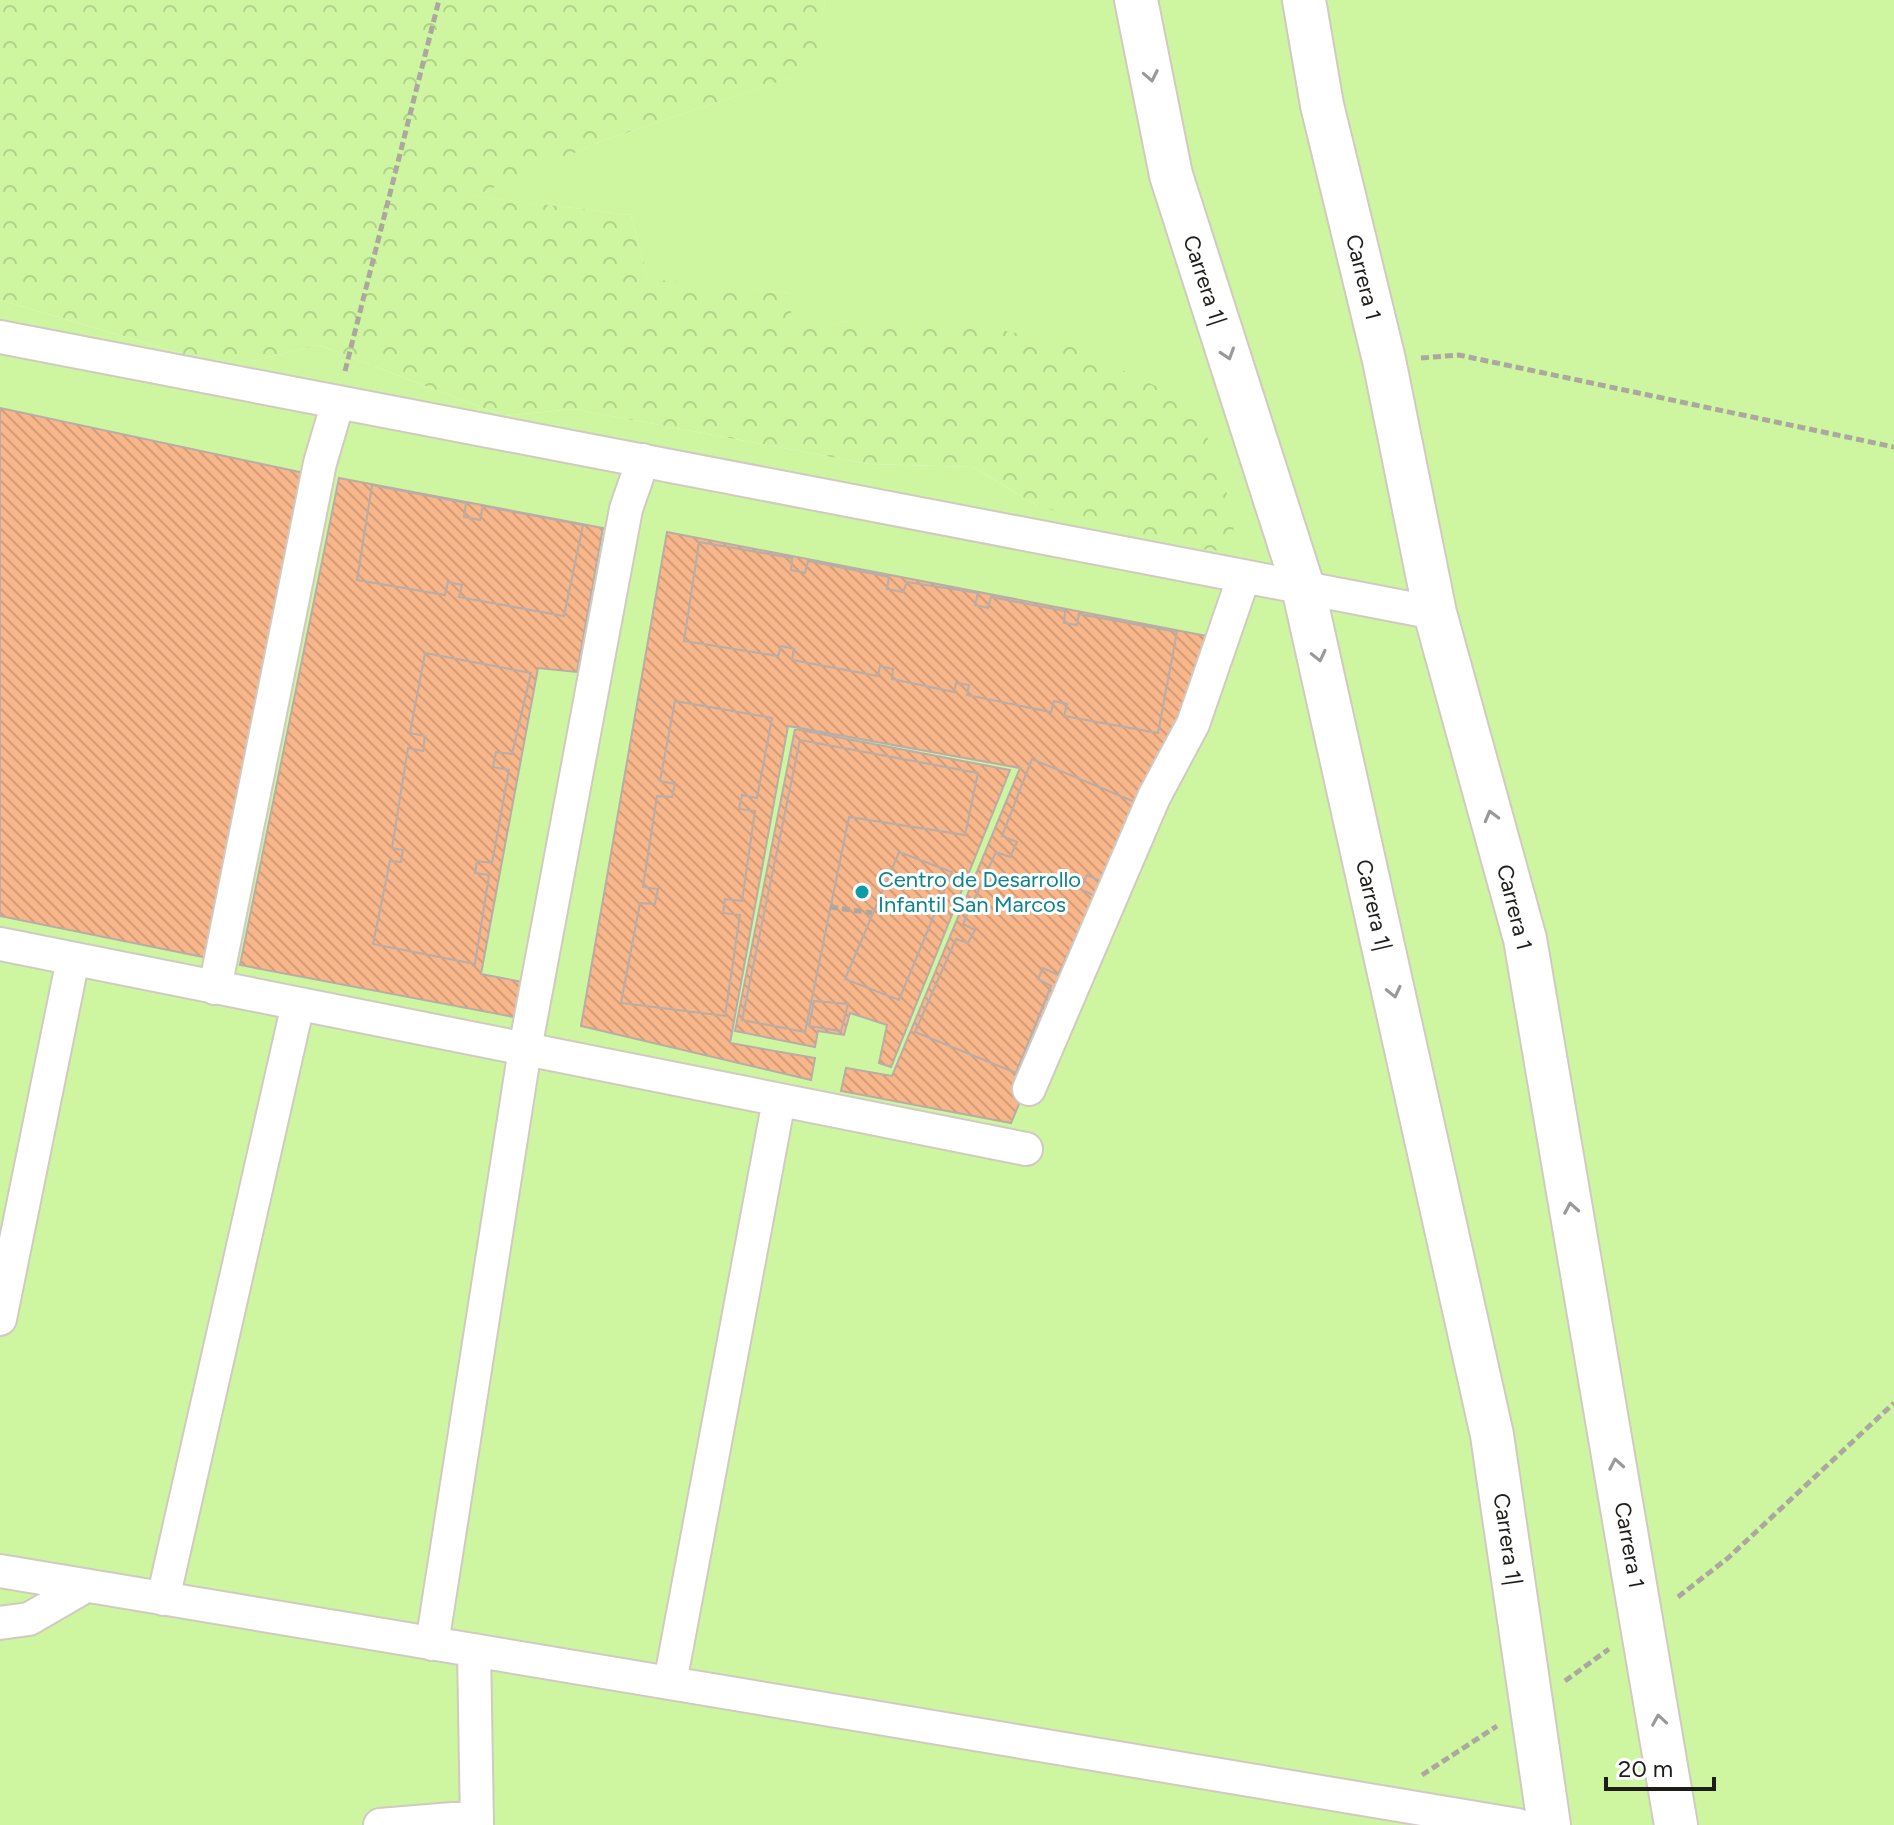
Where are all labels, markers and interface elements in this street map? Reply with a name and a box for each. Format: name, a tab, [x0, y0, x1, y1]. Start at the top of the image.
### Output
one-way arrow	[1142, 69, 1159, 83]
street label: Carrera 1|	[1177, 232, 1232, 328]
street label: Carrera 1	[1340, 232, 1387, 323]
one-way arrow	[1219, 346, 1235, 360]
one-way arrow	[1310, 649, 1327, 662]
one-way arrow	[1483, 810, 1500, 824]
street label: Carrera 1|	[1350, 857, 1397, 953]
street label: Carrera 1	[1491, 862, 1538, 953]
place label: Centro de Desarrollo Infantil San Marcos	[878, 866, 1081, 918]
marker: Centro de Desarrollo Infantil San Marcos	[853, 883, 871, 901]
one-way arrow	[1384, 984, 1401, 998]
one-way arrow	[1564, 1201, 1581, 1215]
one-way arrow	[1608, 1457, 1625, 1471]
street label: Carrera 1|	[1488, 1491, 1527, 1587]
street label: Carrera 1	[1609, 1500, 1650, 1590]
one-way arrow	[1651, 1713, 1668, 1727]
scale bar	[1606, 1741, 1714, 1791]
text: 20 m	[1618, 1754, 1673, 1783]

